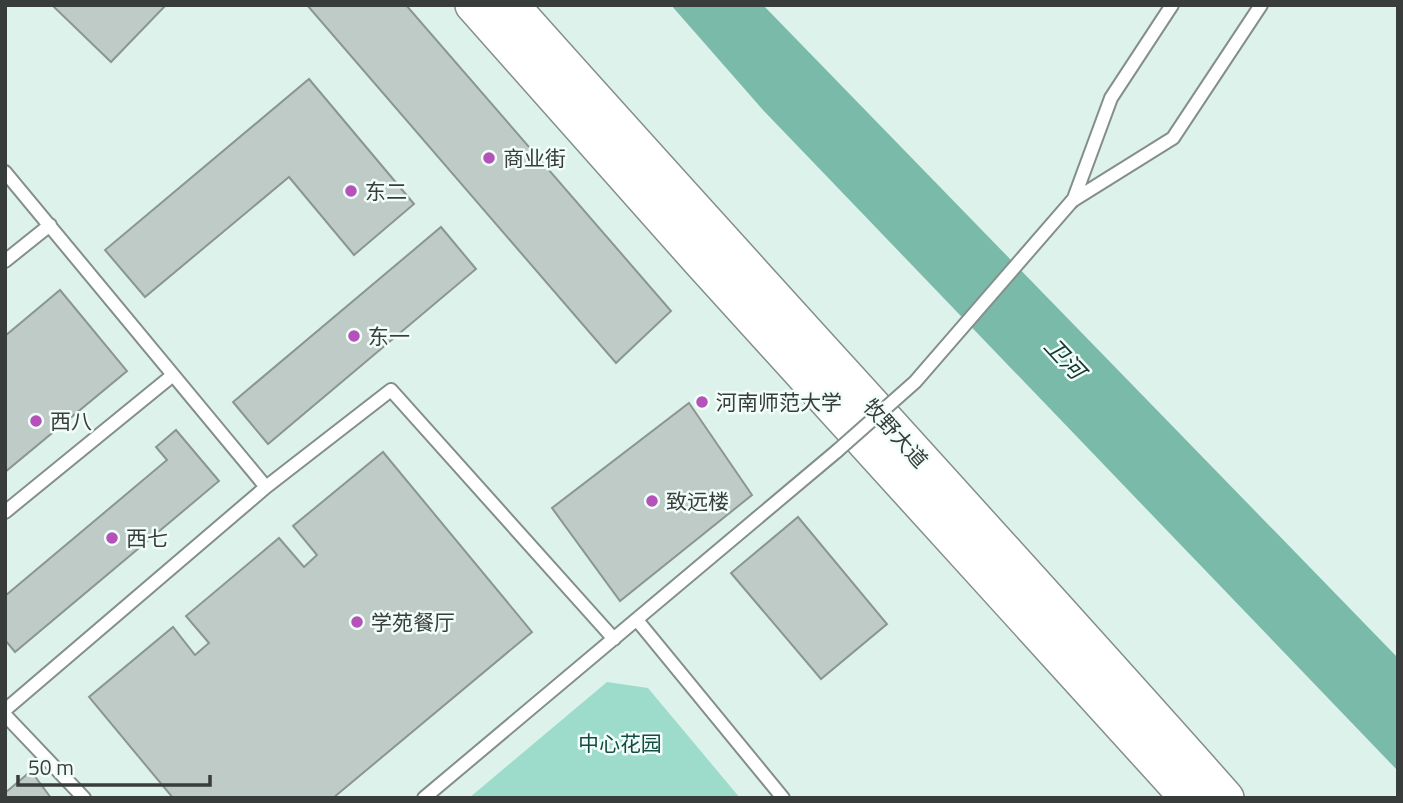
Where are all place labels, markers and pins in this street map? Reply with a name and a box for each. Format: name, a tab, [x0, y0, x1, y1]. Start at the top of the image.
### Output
place label: 商业街	[503, 142, 566, 174]
marker: 商业街	[481, 150, 497, 166]
place label: 东二	[365, 175, 407, 207]
marker: 东二	[343, 183, 359, 199]
place label: 东一	[368, 320, 410, 352]
marker: 东一	[346, 328, 362, 344]
place label: 河南师范大学	[716, 386, 842, 418]
marker: 河南师范大学	[694, 394, 710, 410]
place label: 西八	[50, 405, 92, 437]
marker: 西八	[28, 413, 44, 429]
place label: 致远楼	[666, 485, 729, 517]
marker: 致远楼	[644, 493, 660, 509]
place label: 西七	[126, 522, 168, 554]
marker: 西七	[104, 530, 120, 546]
place label: 学苑餐厅	[371, 606, 455, 638]
marker: 学苑餐厅	[349, 614, 365, 630]

